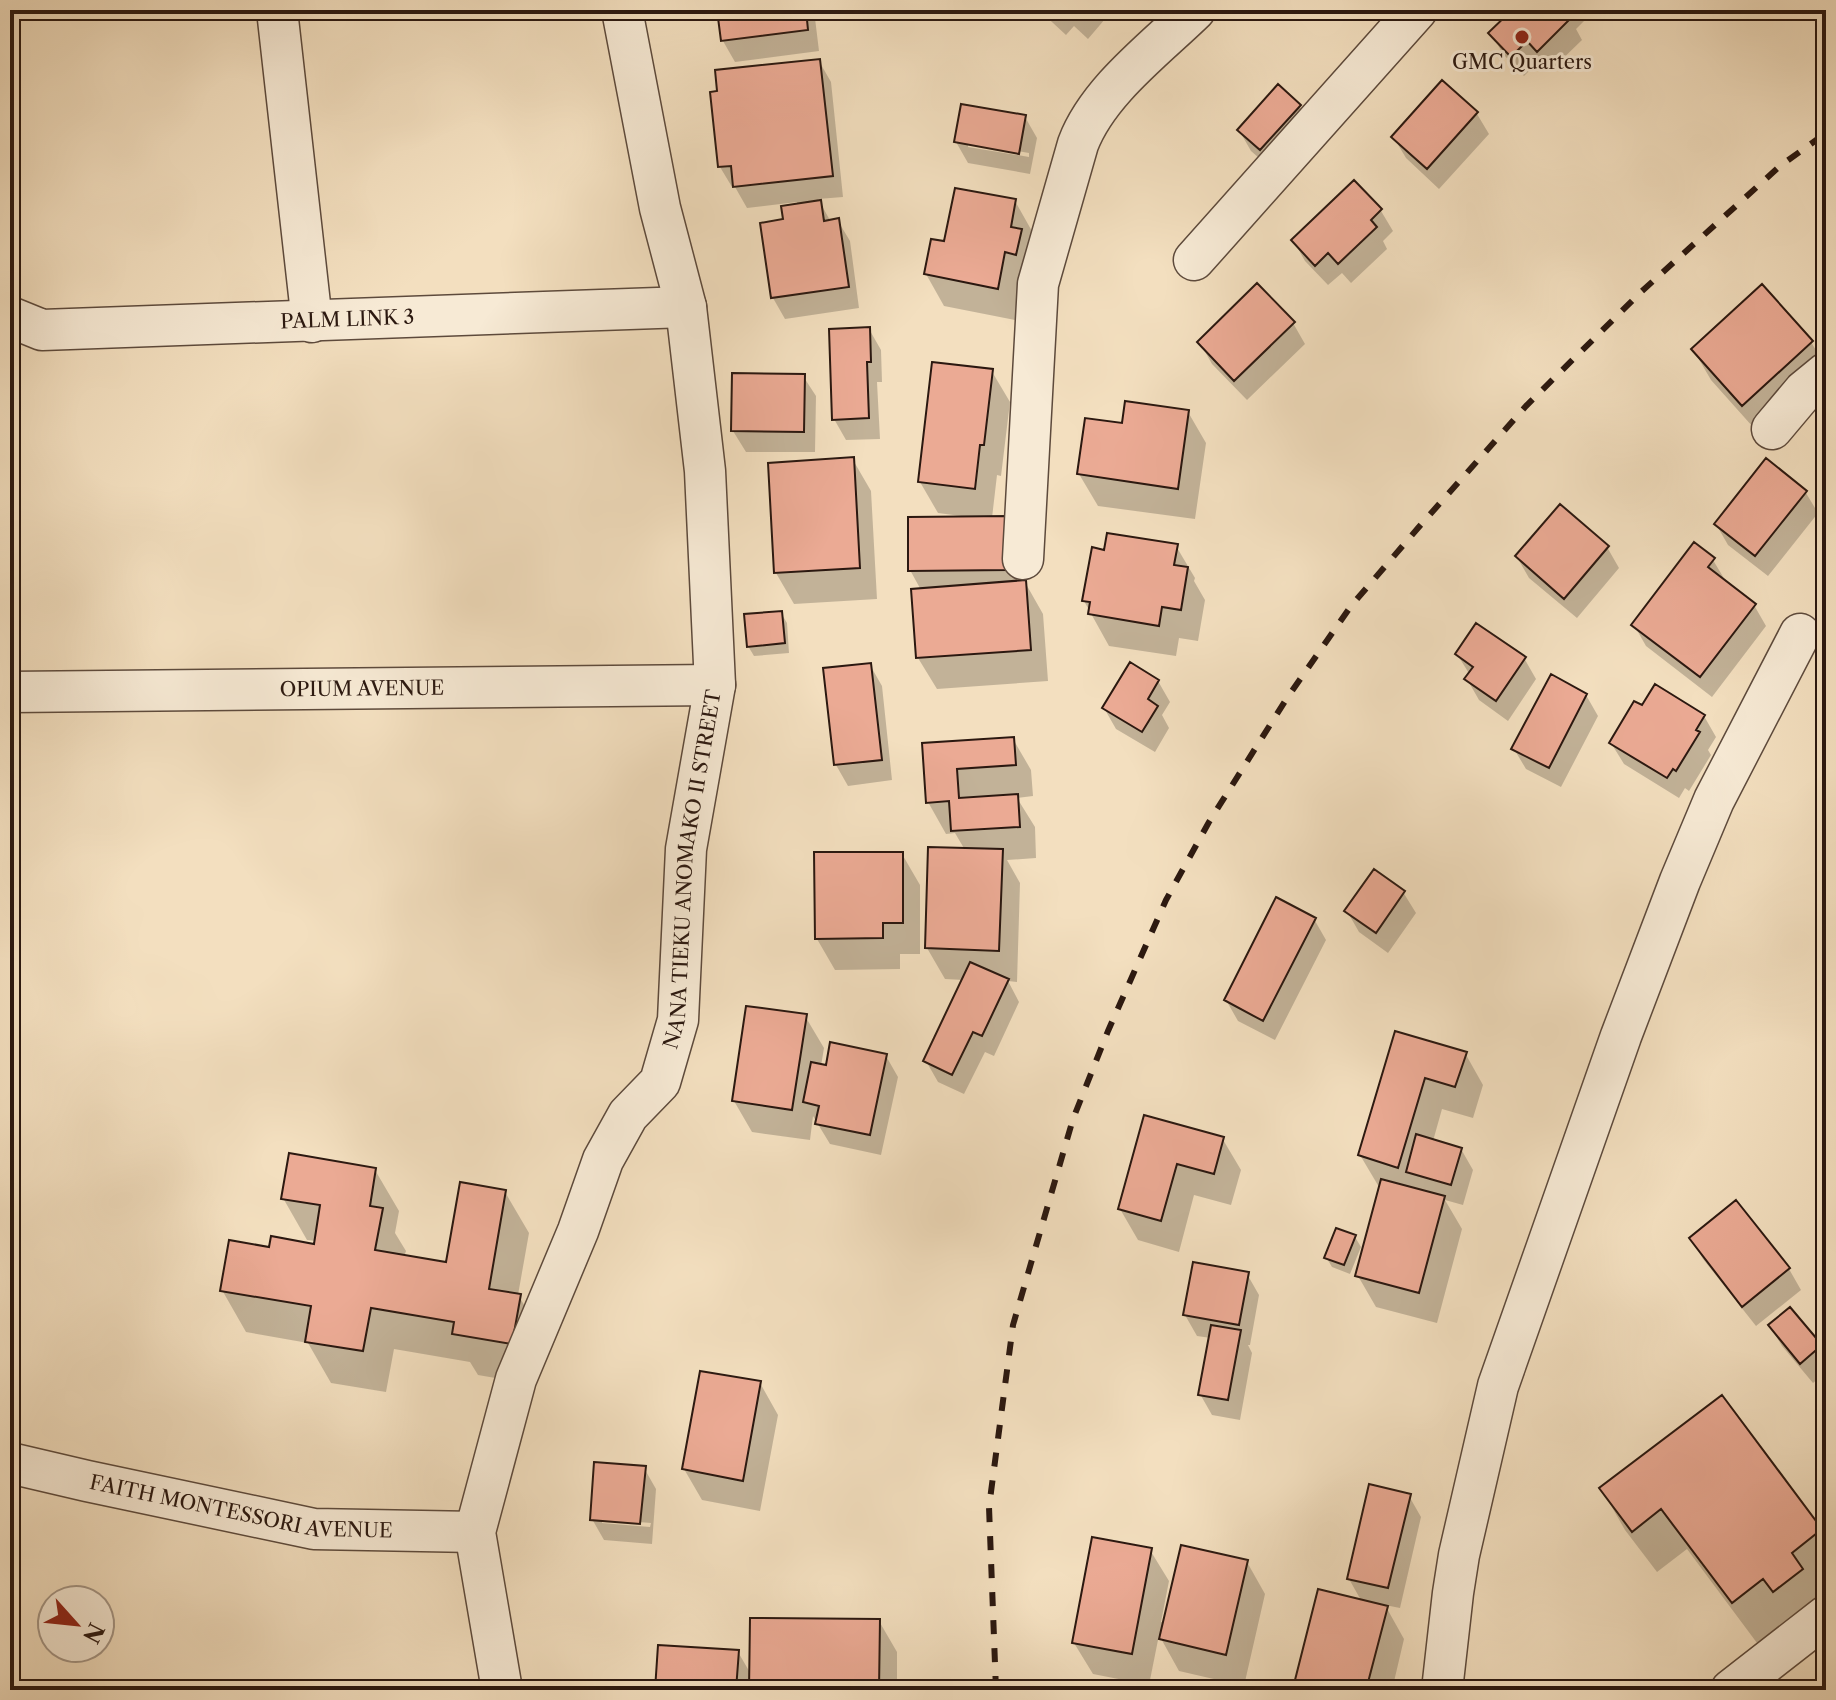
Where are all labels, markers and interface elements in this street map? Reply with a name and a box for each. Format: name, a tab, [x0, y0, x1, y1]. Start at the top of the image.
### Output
marker: GMC Quarters	[1513, 28, 1531, 46]
place label: GMC Quarters	[1452, 50, 1592, 74]
street label: PALM LINK 3	[280, 305, 415, 333]
street label: OPIUM AVENUE	[280, 676, 444, 701]
street label: NANA TIEKU ANOMAKO II STREET	[658, 688, 726, 1052]
street label: FAITH MONTESSORI AVENUE	[88, 1470, 393, 1542]
north arrow	[36, 1584, 116, 1664]
text: N	[77, 1618, 110, 1648]

